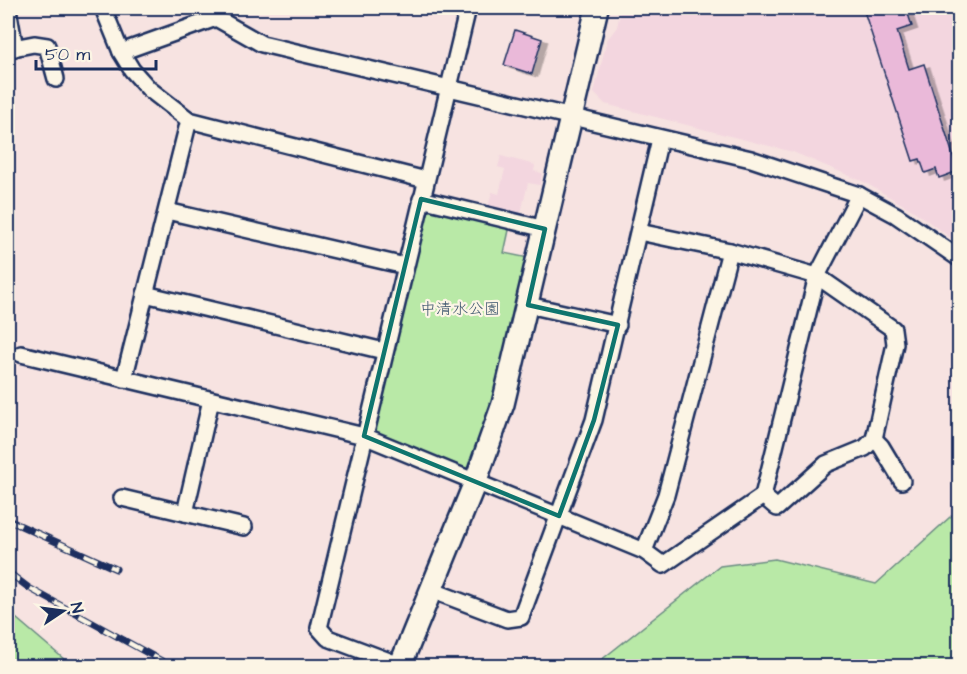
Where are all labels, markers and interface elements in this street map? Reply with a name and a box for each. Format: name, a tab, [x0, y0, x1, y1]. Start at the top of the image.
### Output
scale bar	[36, 33, 156, 71]
text: 50 m	[45, 42, 90, 67]
park label: 中清水公園	[420, 298, 500, 320]
north arrow	[33, 581, 93, 641]
text: N	[65, 600, 88, 615]

